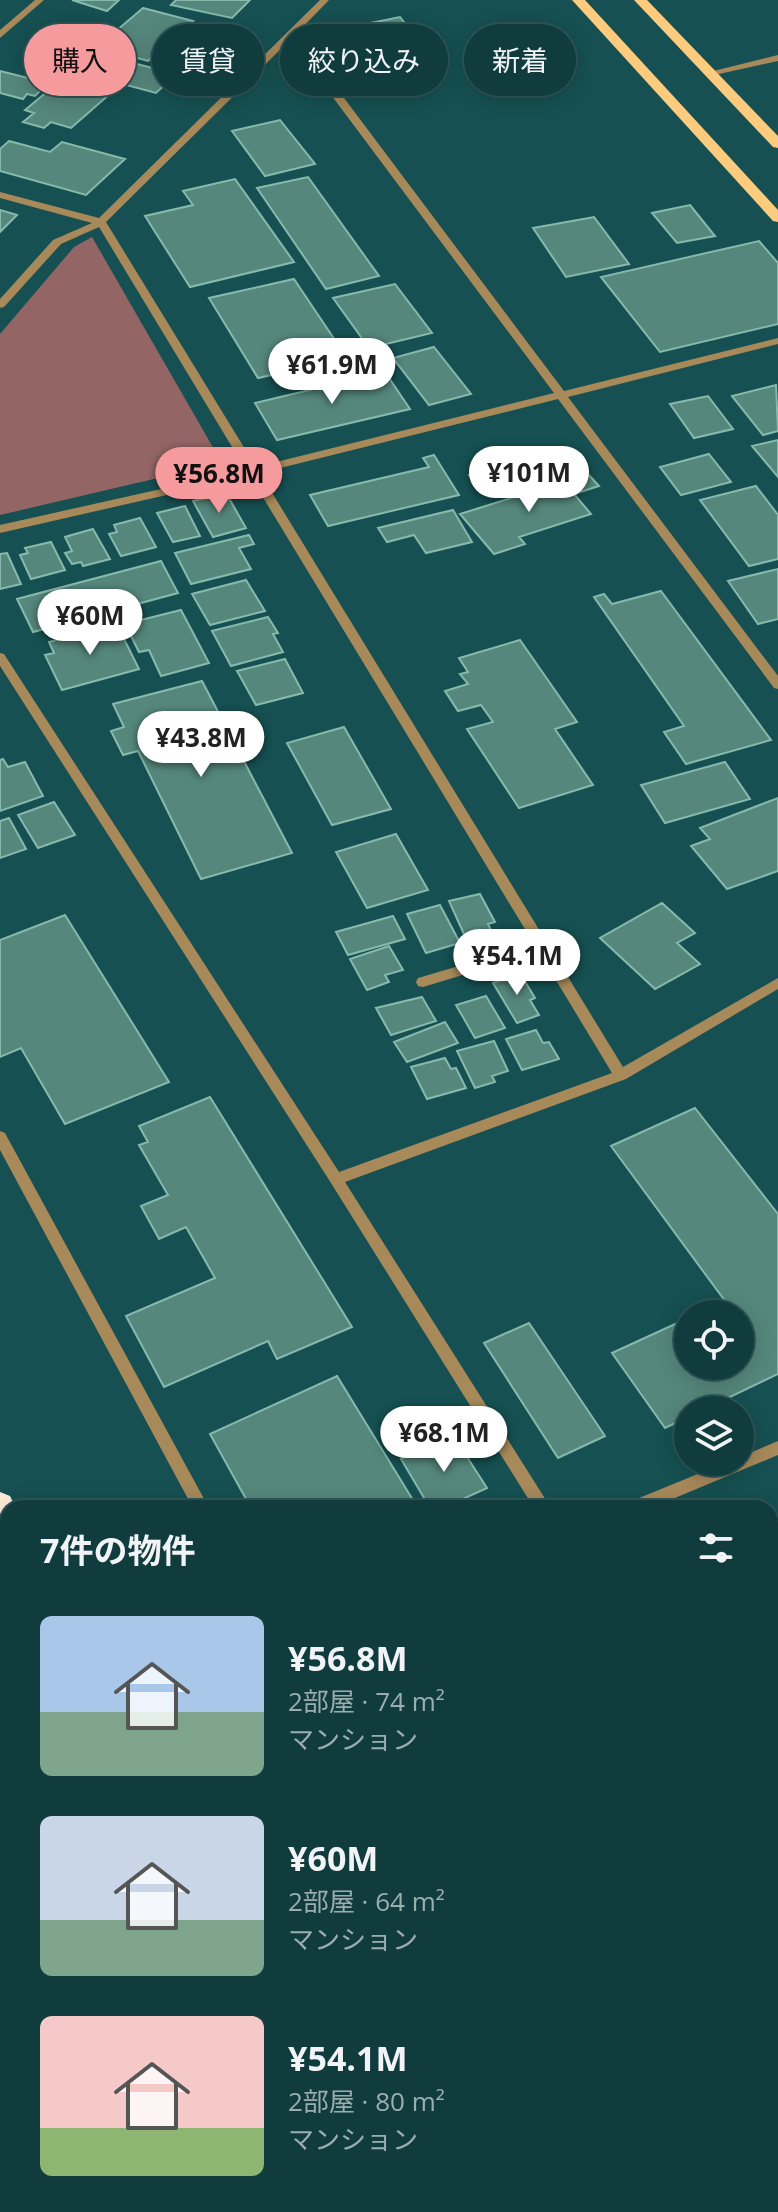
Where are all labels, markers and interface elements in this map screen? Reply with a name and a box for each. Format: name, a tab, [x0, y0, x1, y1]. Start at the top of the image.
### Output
chip: 購入	[24, 24, 136, 96]
chip: 賃貸	[152, 24, 264, 96]
chip: 絞り込み	[280, 24, 448, 96]
chip: 新着	[464, 24, 576, 96]
pin: ¥61.9M	[267, 338, 397, 406]
text: ¥61.9M	[286, 346, 378, 382]
pin: ¥101M	[473, 446, 585, 514]
pin: ¥56.8M	[154, 447, 284, 515]
text: ¥101M	[487, 454, 571, 490]
text: ¥56.8M	[173, 455, 265, 491]
pin: ¥60M	[43, 589, 137, 657]
text: ¥60M	[55, 597, 125, 633]
pin: ¥43.8M	[136, 711, 266, 779]
text: ¥43.8M	[155, 719, 247, 755]
pin: ¥54.1M	[452, 929, 582, 997]
text: ¥54.1M	[471, 937, 563, 973]
map controls	[674, 1300, 754, 1476]
button: locate	[674, 1300, 754, 1380]
button: layers	[674, 1396, 754, 1476]
pin: ¥68.1M	[379, 1406, 509, 1474]
text: ¥68.1M	[398, 1414, 490, 1450]
icon: filters	[694, 1526, 738, 1570]
text: 7件の物件	[40, 1527, 195, 1573]
text: ¥56.8M	[288, 1635, 408, 1681]
icon: home	[104, 1648, 200, 1744]
text: 2部屋 · 74 m²	[288, 1683, 445, 1719]
text: マンション	[288, 1721, 418, 1757]
text: ¥60M	[288, 1835, 378, 1881]
icon: home	[104, 1848, 200, 1944]
text: 2部屋 · 64 m²	[288, 1883, 445, 1919]
text: マンション	[288, 1921, 418, 1957]
text: ¥54.1M	[288, 2035, 408, 2081]
icon: home	[104, 2048, 200, 2144]
text: 2部屋 · 80 m²	[288, 2083, 445, 2119]
text: マンション	[288, 2121, 418, 2157]

